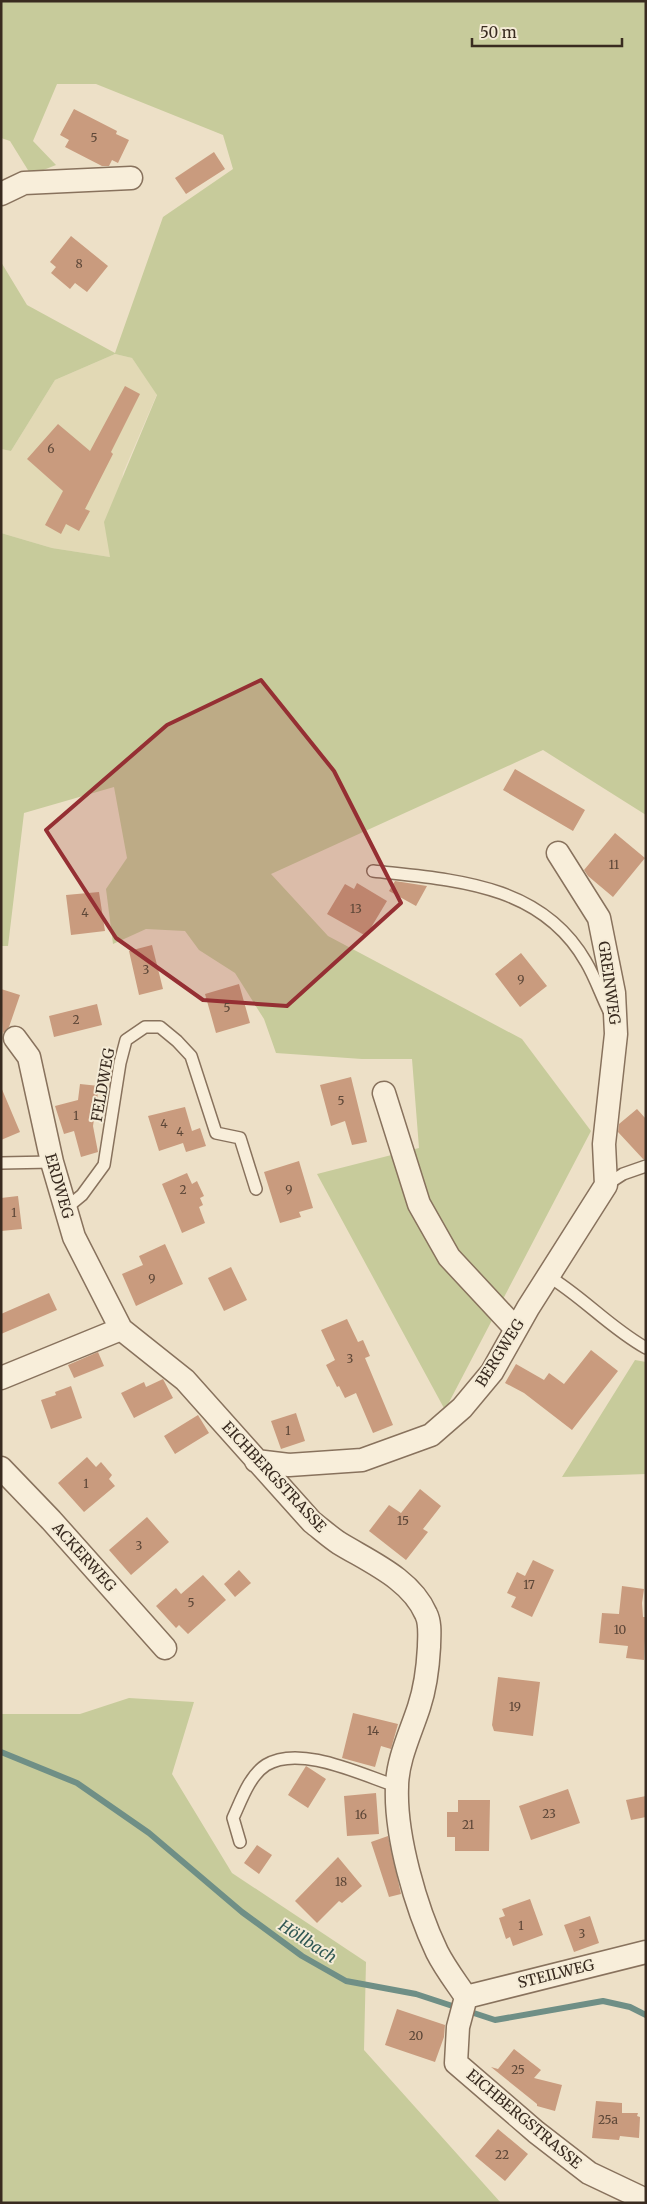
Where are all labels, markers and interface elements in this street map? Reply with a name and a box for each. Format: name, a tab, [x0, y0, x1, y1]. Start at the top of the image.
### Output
scale bar	[472, 15, 622, 47]
text: 50 m	[480, 23, 517, 42]
house number: 5	[90, 130, 98, 145]
house number: 8	[75, 256, 83, 271]
house number: 6	[47, 441, 55, 456]
house number: 11	[609, 857, 620, 872]
house number: 13	[350, 901, 362, 916]
house number: 4	[81, 905, 89, 920]
street label: GREINWEG	[594, 940, 625, 1026]
house number: 3	[143, 962, 150, 977]
house number: 9	[517, 972, 525, 987]
house number: 5	[223, 1000, 231, 1015]
house number: 2	[72, 1012, 80, 1027]
street label: FELDWEG	[87, 1046, 118, 1123]
house number: 5	[337, 1093, 345, 1108]
house number: 1	[73, 1108, 79, 1123]
house number: 4	[160, 1116, 168, 1131]
house number: 4	[176, 1124, 184, 1139]
street label: ERDWEG	[41, 1151, 78, 1221]
house number: 2	[179, 1182, 187, 1197]
house number: 9	[285, 1182, 293, 1197]
house number: 1	[11, 1205, 17, 1220]
house number: 9	[148, 1271, 156, 1286]
street label: BERGWEG	[471, 1315, 528, 1390]
house number: 3	[347, 1351, 354, 1366]
street label: EICHBERGSTRASSE	[218, 1417, 331, 1536]
house number: 1	[285, 1423, 291, 1438]
house number: 1	[83, 1476, 89, 1491]
house number: 15	[397, 1513, 409, 1528]
street label: ACKERWEG	[48, 1517, 120, 1595]
house number: 3	[136, 1538, 143, 1553]
house number: 17	[523, 1577, 535, 1592]
house number: 5	[187, 1595, 195, 1610]
house number: 10	[614, 1622, 627, 1637]
house number: 19	[509, 1699, 521, 1714]
house number: 14	[367, 1723, 380, 1738]
house number: 23	[542, 1806, 556, 1821]
house number: 16	[355, 1807, 367, 1822]
house number: 21	[462, 1817, 475, 1832]
house number: 18	[335, 1874, 347, 1889]
water label: Höllbach	[275, 1914, 341, 1967]
house number: 1	[518, 1918, 524, 1933]
house number: 3	[579, 1926, 586, 1941]
street label: STEILWEG	[516, 1955, 596, 1992]
house number: 20	[409, 2028, 424, 2043]
house number: 25	[511, 2062, 525, 2077]
street label: EICHBERGSTRASSE	[463, 2065, 586, 2173]
house number: 25a	[598, 2112, 619, 2127]
house number: 22	[495, 2147, 509, 2162]

